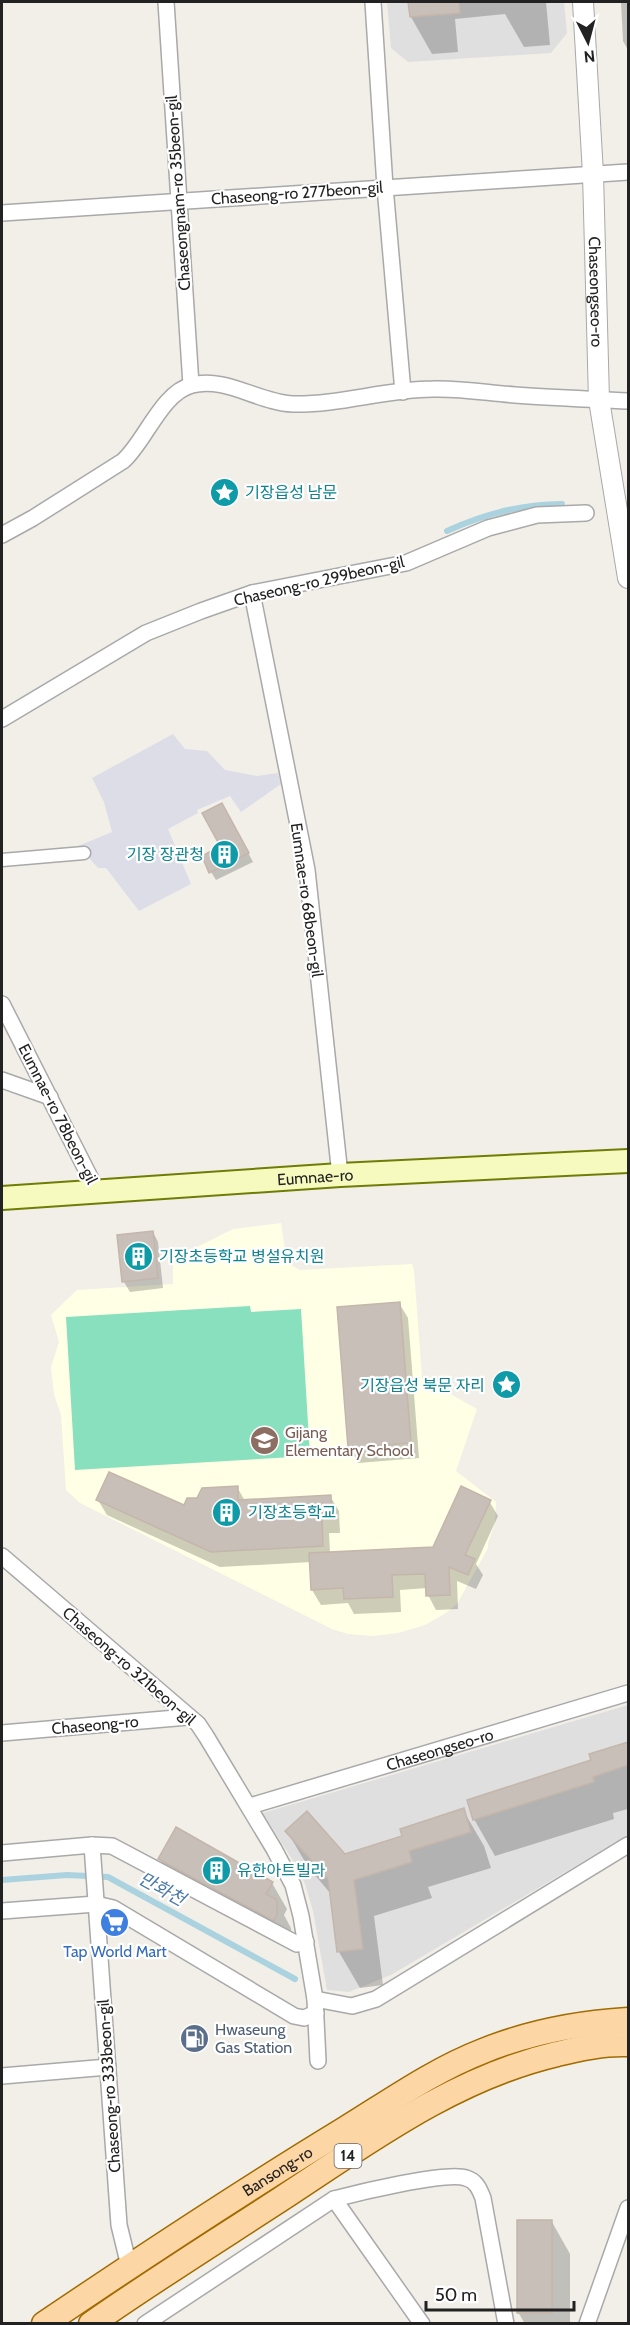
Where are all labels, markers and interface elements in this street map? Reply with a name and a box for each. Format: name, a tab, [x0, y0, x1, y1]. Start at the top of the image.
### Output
north arrow	[558, 12, 618, 72]
text: N	[583, 46, 596, 66]
street label: Chaseongnam-ro 35beon-gil	[162, 94, 194, 291]
street label: Chaseong-ro 277beon-gil	[210, 177, 384, 208]
street label: Chaseongseo-ro	[585, 236, 607, 348]
place icon: 기장읍성 남문	[208, 476, 240, 508]
place label: 기장읍성 남문	[245, 483, 337, 502]
street label: Chaseong-ro 299beon-gil	[232, 552, 406, 610]
street label: Eumnae-ro 68beon-gil	[287, 822, 327, 979]
building icon: 기장 장관청	[209, 838, 241, 870]
place label: 기장 장관청	[127, 845, 204, 864]
street label: Eumnae-ro 78beon-gil	[14, 1041, 102, 1187]
street label: Eumnae-ro	[277, 1165, 354, 1189]
building icon: 기장초등학교 병설유치원	[122, 1240, 154, 1272]
place label: 기장초등학교 병설유치원	[159, 1247, 325, 1266]
place icon: 기장읍성 북문 자리	[490, 1369, 522, 1401]
place label: 기장읍성 북문 자리	[360, 1376, 485, 1395]
place label: Gijang Elementary School	[285, 1423, 413, 1460]
school or university icon: Gijang Elementary School	[248, 1425, 280, 1457]
building icon: 기장초등학교	[211, 1496, 243, 1528]
place label: 기장초등학교	[248, 1503, 336, 1522]
street label: Chaseong-ro 321beon-gil	[59, 1603, 199, 1729]
street label: Chaseong-ro	[51, 1712, 139, 1738]
street label: Chaseongseo-ro	[384, 1724, 496, 1774]
building icon: 유한아트빌라	[200, 1854, 232, 1886]
place label: 유한아트빌라	[237, 1861, 326, 1880]
water label: 만화천	[135, 1867, 191, 1912]
supermarket icon: Tap World Mart	[99, 1907, 131, 1939]
place label: Tap World Mart	[63, 1942, 167, 1961]
street label: Chaseong-ro 333beon-gil	[93, 1998, 125, 2173]
place label: Hwaseung Gas Station	[215, 2020, 292, 2057]
fuel station icon: Hwaseung Gas Station	[178, 2022, 210, 2054]
street label: Bansong-ro	[239, 2142, 316, 2200]
road number: 14	[334, 2144, 362, 2168]
scale bar	[426, 2274, 574, 2312]
text: 50 m	[435, 2284, 477, 2306]

